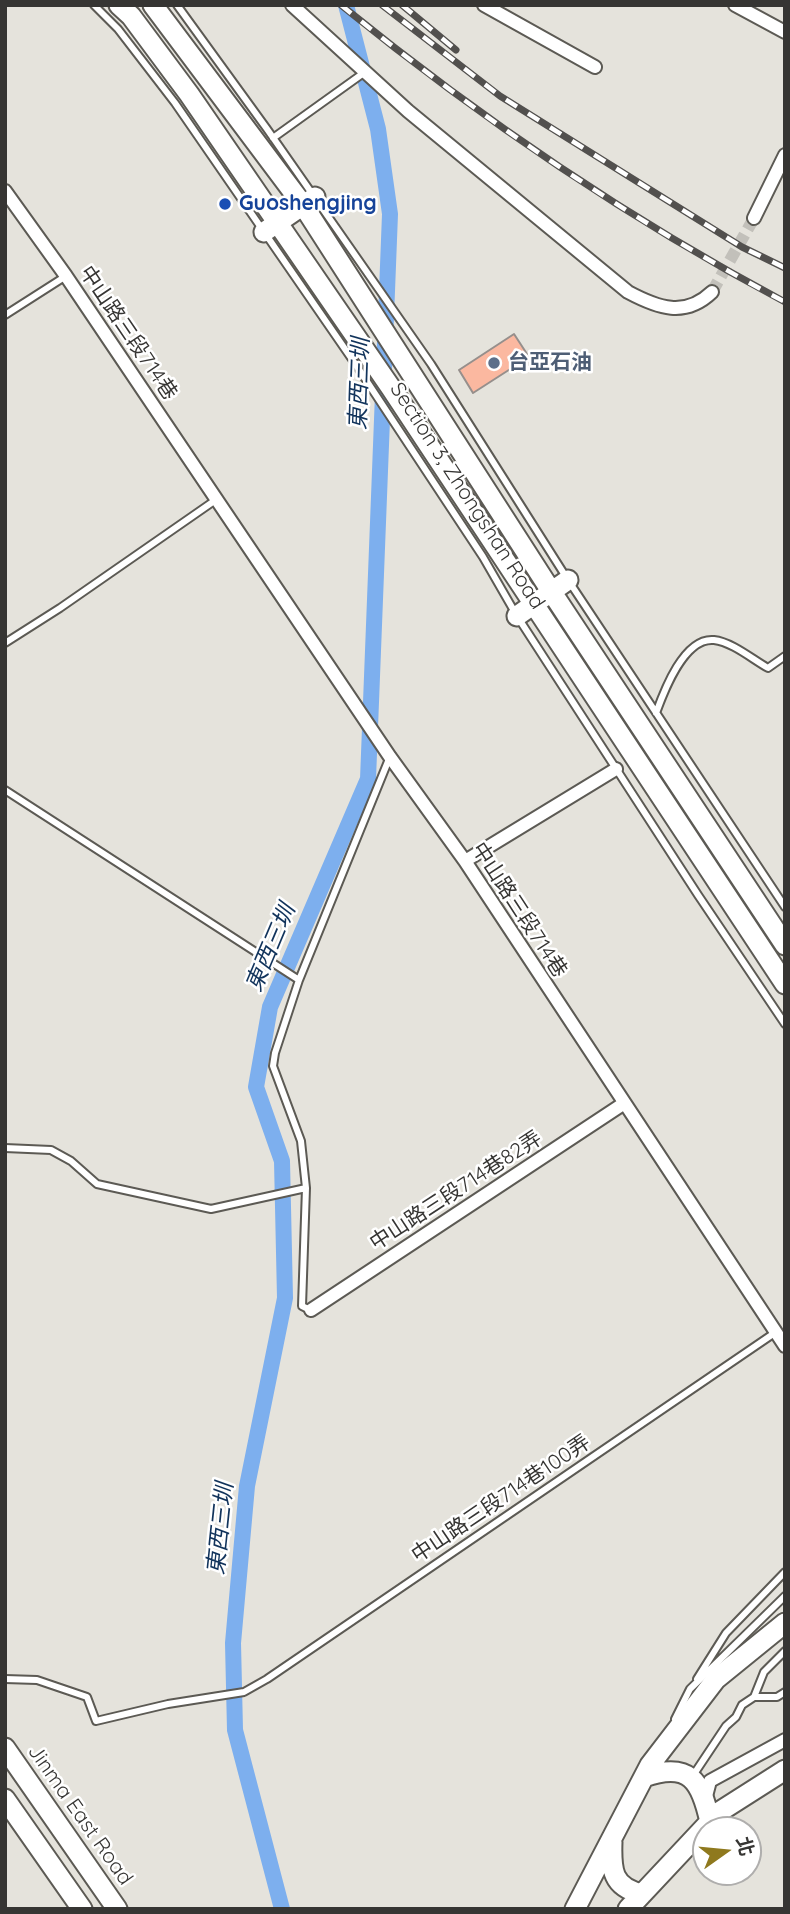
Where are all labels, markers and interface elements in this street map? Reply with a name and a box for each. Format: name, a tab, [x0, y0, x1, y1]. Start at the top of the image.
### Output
place label: Guoshengjing	[239, 191, 377, 217]
marker: Guoshengjing	[217, 196, 233, 212]
street label: 中山路三段714巷	[74, 261, 182, 405]
water label: 東西三圳	[345, 338, 375, 430]
place label: 台亞石油	[508, 350, 592, 376]
marker: 台亞石油	[486, 355, 502, 371]
street label: Section 3, Zhongshan Road	[384, 378, 550, 614]
street label: 中山路三段714巷	[466, 838, 572, 982]
water label: 東西三圳	[240, 900, 302, 996]
street label: 中山路三段714巷82弄	[365, 1126, 547, 1256]
street label: 中山路三段714巷100弄	[407, 1430, 595, 1568]
water label: 東西三圳	[202, 1482, 240, 1576]
street label: Jinma East Road	[22, 1740, 138, 1890]
north arrow	[692, 1816, 762, 1886]
text: 北	[731, 1834, 759, 1858]

